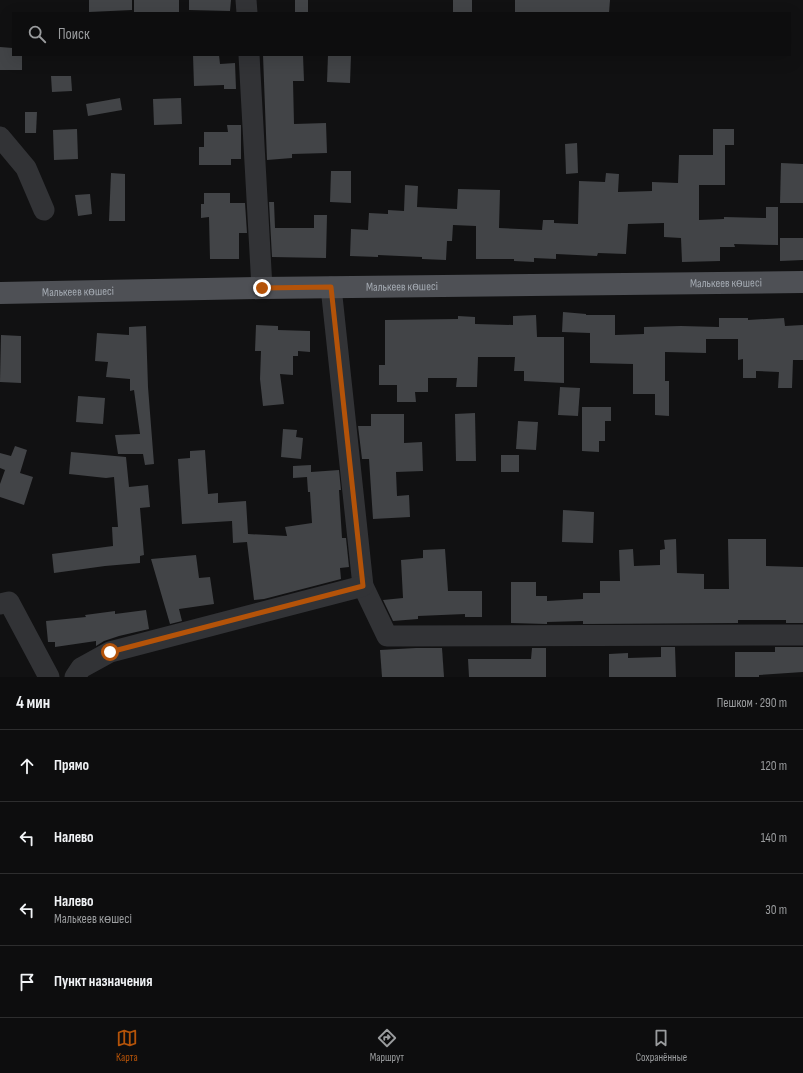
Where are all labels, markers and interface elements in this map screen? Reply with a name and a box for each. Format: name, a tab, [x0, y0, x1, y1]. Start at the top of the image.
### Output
search box	[12, 12, 791, 56]
icon: search	[26, 23, 48, 45]
text: Поиск	[58, 25, 90, 44]
street label: Малькеев көшесі	[690, 275, 762, 291]
route end	[253, 279, 271, 297]
street label: Малькеев көшесі	[366, 279, 438, 294]
street label: Малькеев көшесі	[42, 283, 114, 300]
route start	[101, 643, 119, 661]
text: 4 мин	[16, 693, 50, 713]
text: Пешком · 290 m	[717, 695, 787, 711]
icon: ahead	[16, 755, 38, 777]
text: Прямо	[54, 756, 89, 775]
text: 120 m	[761, 758, 787, 774]
icon: left	[16, 827, 38, 849]
text: Налево	[54, 828, 94, 847]
text: 140 m	[761, 830, 787, 846]
text: Налево	[54, 892, 94, 911]
icon: left	[16, 899, 38, 921]
text: 30 m	[765, 902, 787, 918]
text: Малькеев көшесі	[54, 911, 132, 927]
icon: arrive	[16, 971, 38, 993]
text: Пункт назначения	[54, 972, 152, 991]
tab: Карта	[116, 1027, 138, 1064]
tab: Маршрут	[370, 1027, 404, 1064]
tab: Сохранённые	[636, 1027, 687, 1064]

